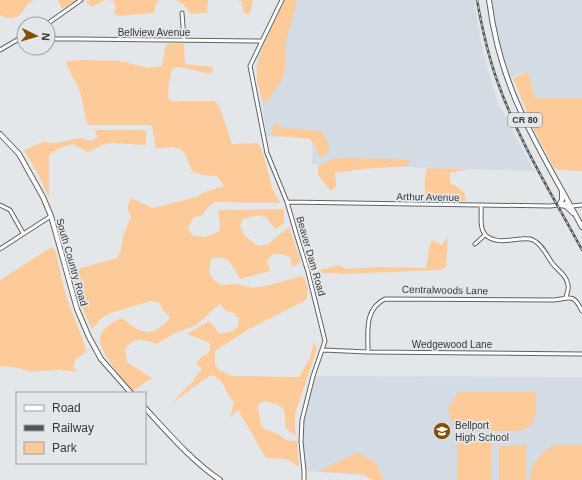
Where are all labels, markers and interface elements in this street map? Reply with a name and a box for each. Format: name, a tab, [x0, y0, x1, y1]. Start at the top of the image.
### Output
north arrow	[16, 16, 56, 56]
street label: Bellview Avenue	[118, 27, 191, 38]
text: N	[40, 32, 52, 41]
road number: CR 80	[508, 113, 542, 127]
street label: Arthur Avenue	[396, 191, 460, 203]
street label: Beaver Dam Road	[294, 215, 328, 297]
street label: South Country Road	[54, 217, 90, 307]
street label: Centralwoods Lane	[402, 284, 489, 296]
street label: Wedgewood Lane	[412, 339, 493, 350]
legend	[16, 392, 146, 464]
text: Road	[52, 401, 81, 415]
place label: Bellport High School	[455, 420, 509, 443]
text: Railway	[52, 421, 94, 435]
school or university icon: Bellport High School	[432, 421, 452, 441]
text: Park	[52, 441, 78, 455]

